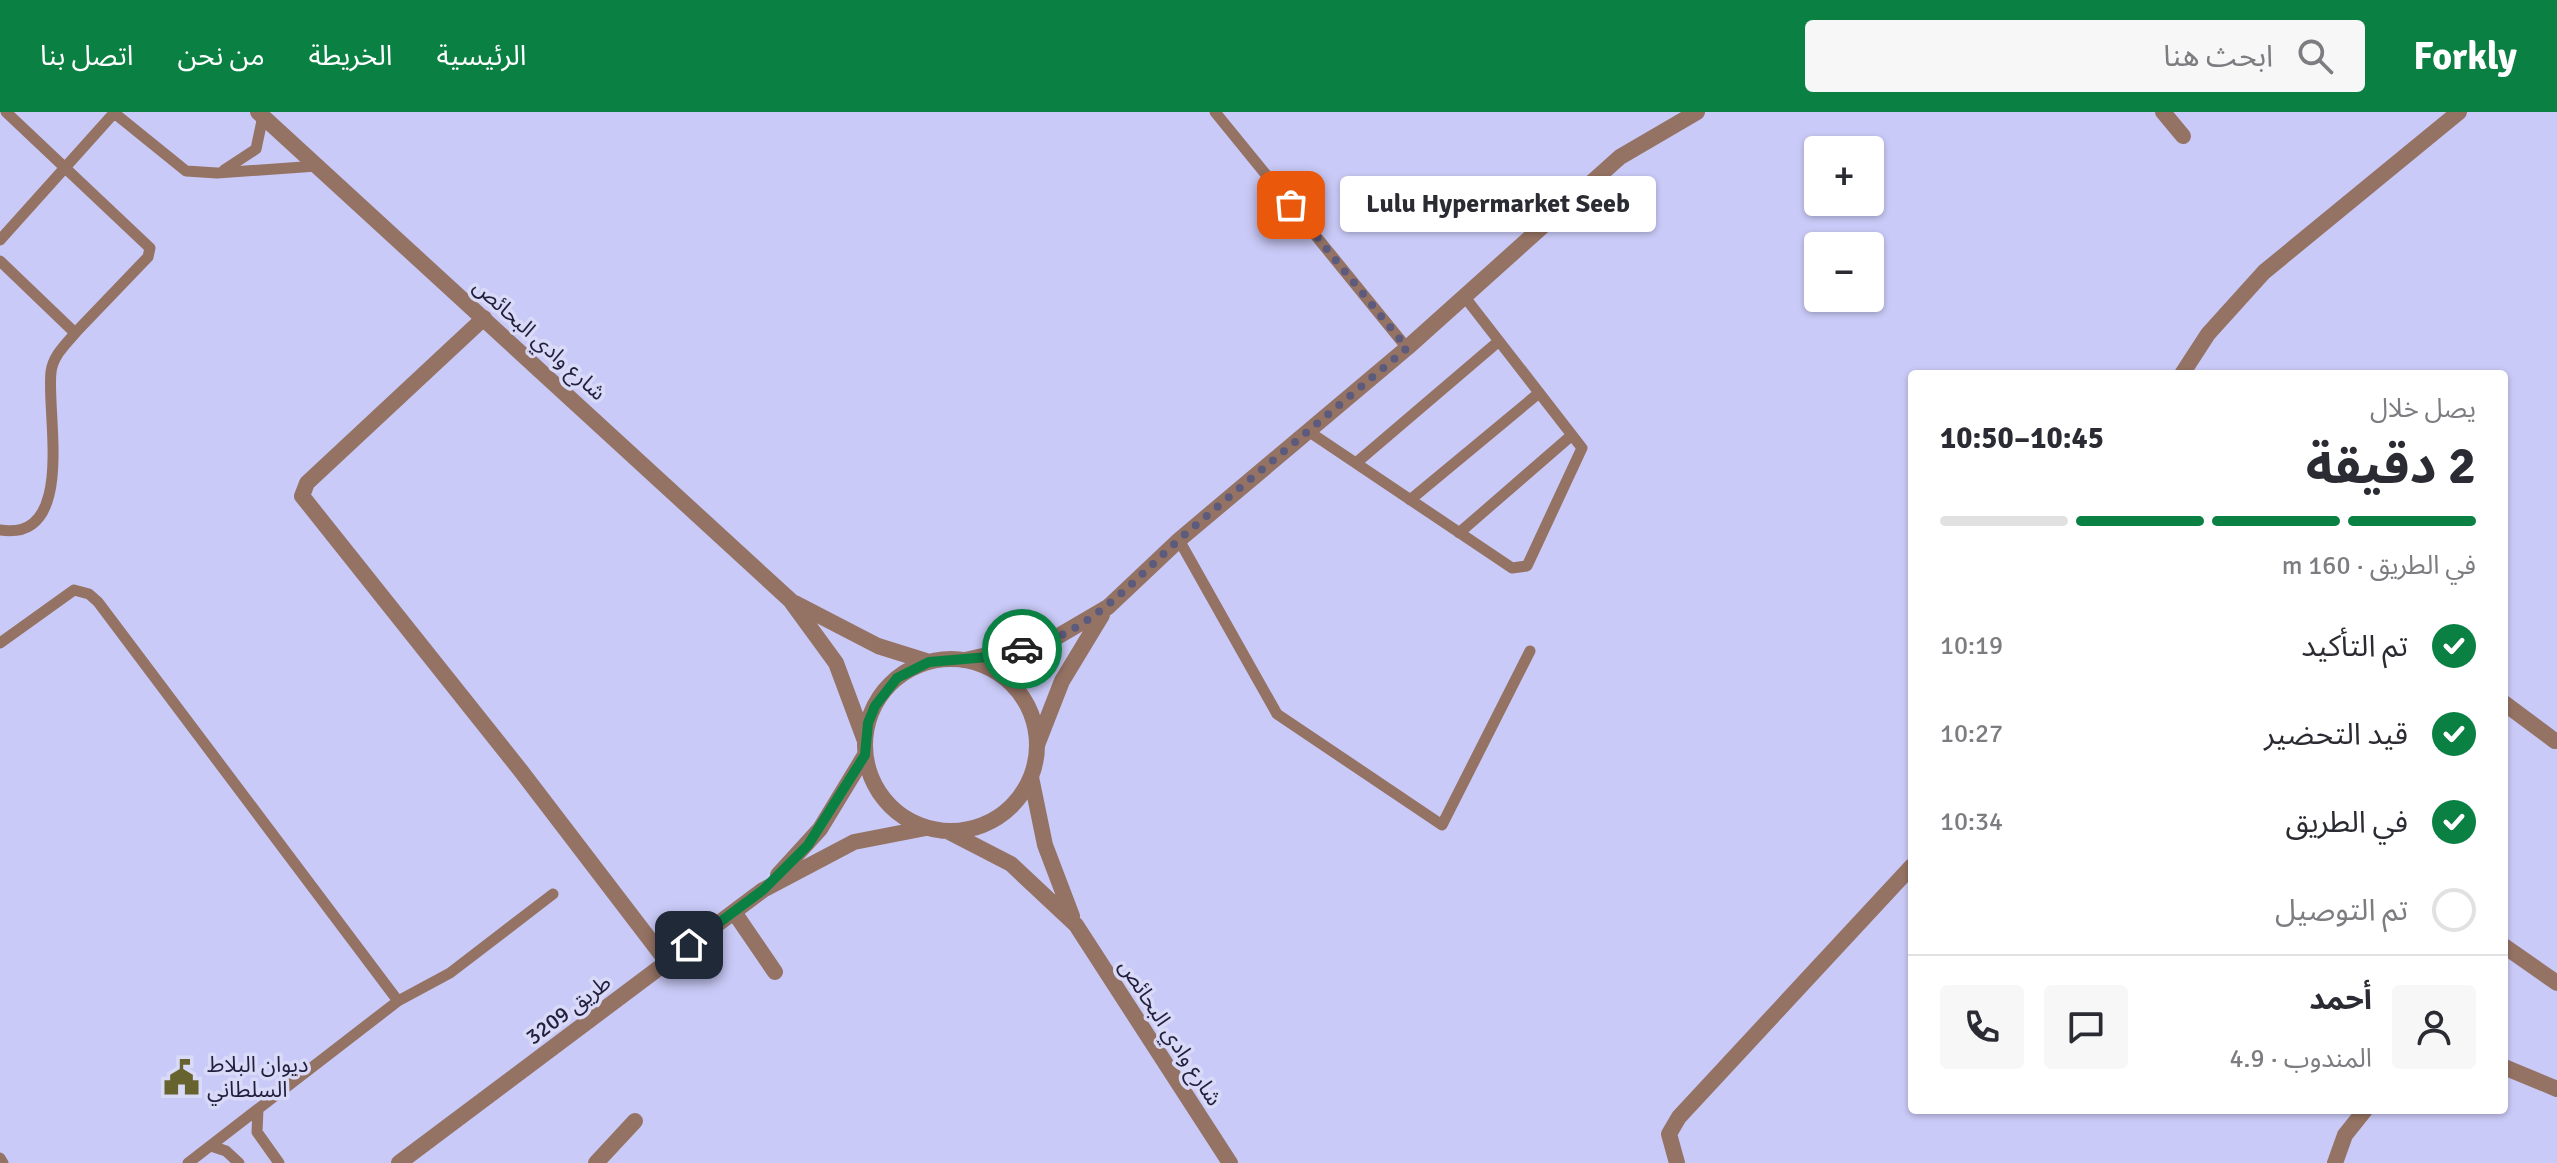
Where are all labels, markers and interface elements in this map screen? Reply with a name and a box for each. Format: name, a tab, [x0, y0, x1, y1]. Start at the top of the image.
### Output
search box	[1805, 20, 2365, 92]
text: Forkly	[2413, 33, 2517, 80]
icon: search	[2293, 34, 2337, 78]
text: ابحث هنا	[2163, 38, 2273, 75]
text: اتصل بنا	[40, 39, 134, 73]
text: من نحن	[178, 39, 265, 73]
text: الخريطة	[309, 39, 393, 73]
text: الرئيسية	[437, 39, 527, 73]
map controls	[1804, 136, 1884, 312]
button: +	[1804, 136, 1884, 216]
pin	[1257, 171, 1325, 239]
callout: Lulu Hypermarket Seeb	[1339, 177, 1655, 233]
icon: bag	[1269, 183, 1313, 227]
text: Lulu Hypermarket Seeb	[1366, 188, 1630, 220]
button: −	[1804, 232, 1884, 312]
street label: شارع وادي البحائص	[466, 273, 612, 408]
text: يصل خلال	[2370, 393, 2476, 425]
text: 10:45–10:50	[1940, 420, 2104, 457]
text: 2 دقيقة	[2306, 434, 2476, 498]
text: في الطريق · 160 m	[2282, 550, 2476, 582]
courier	[982, 609, 1062, 689]
icon: check	[2432, 624, 2476, 668]
icon: car	[1000, 627, 1044, 671]
text: تم التأكيد	[2301, 628, 2408, 665]
text: 10:19	[1940, 630, 2003, 662]
icon: check	[2432, 712, 2476, 756]
text: قيد التحضير	[2264, 716, 2408, 753]
text: 10:27	[1940, 718, 2003, 750]
icon: check	[2432, 800, 2476, 844]
text: في الطريق	[2285, 804, 2408, 841]
text: 10:34	[1940, 806, 2003, 838]
text: تم التوصيل	[2275, 892, 2408, 929]
pin	[655, 911, 723, 979]
icon: home	[667, 923, 711, 967]
street label: شارع وادي البحائص	[1111, 954, 1228, 1112]
street label: طريق 3209	[520, 969, 616, 1050]
text: أحمد	[2309, 981, 2372, 1018]
button: phone	[1940, 985, 2024, 1069]
button: chat	[2044, 985, 2128, 1069]
button: person	[2392, 985, 2476, 1069]
text: المندوب · 4.9	[2230, 1043, 2372, 1075]
place label: ديوان البلاط السلطاني	[207, 1051, 309, 1106]
public building icon: ديوان البلاط السلطاني	[162, 1058, 200, 1096]

